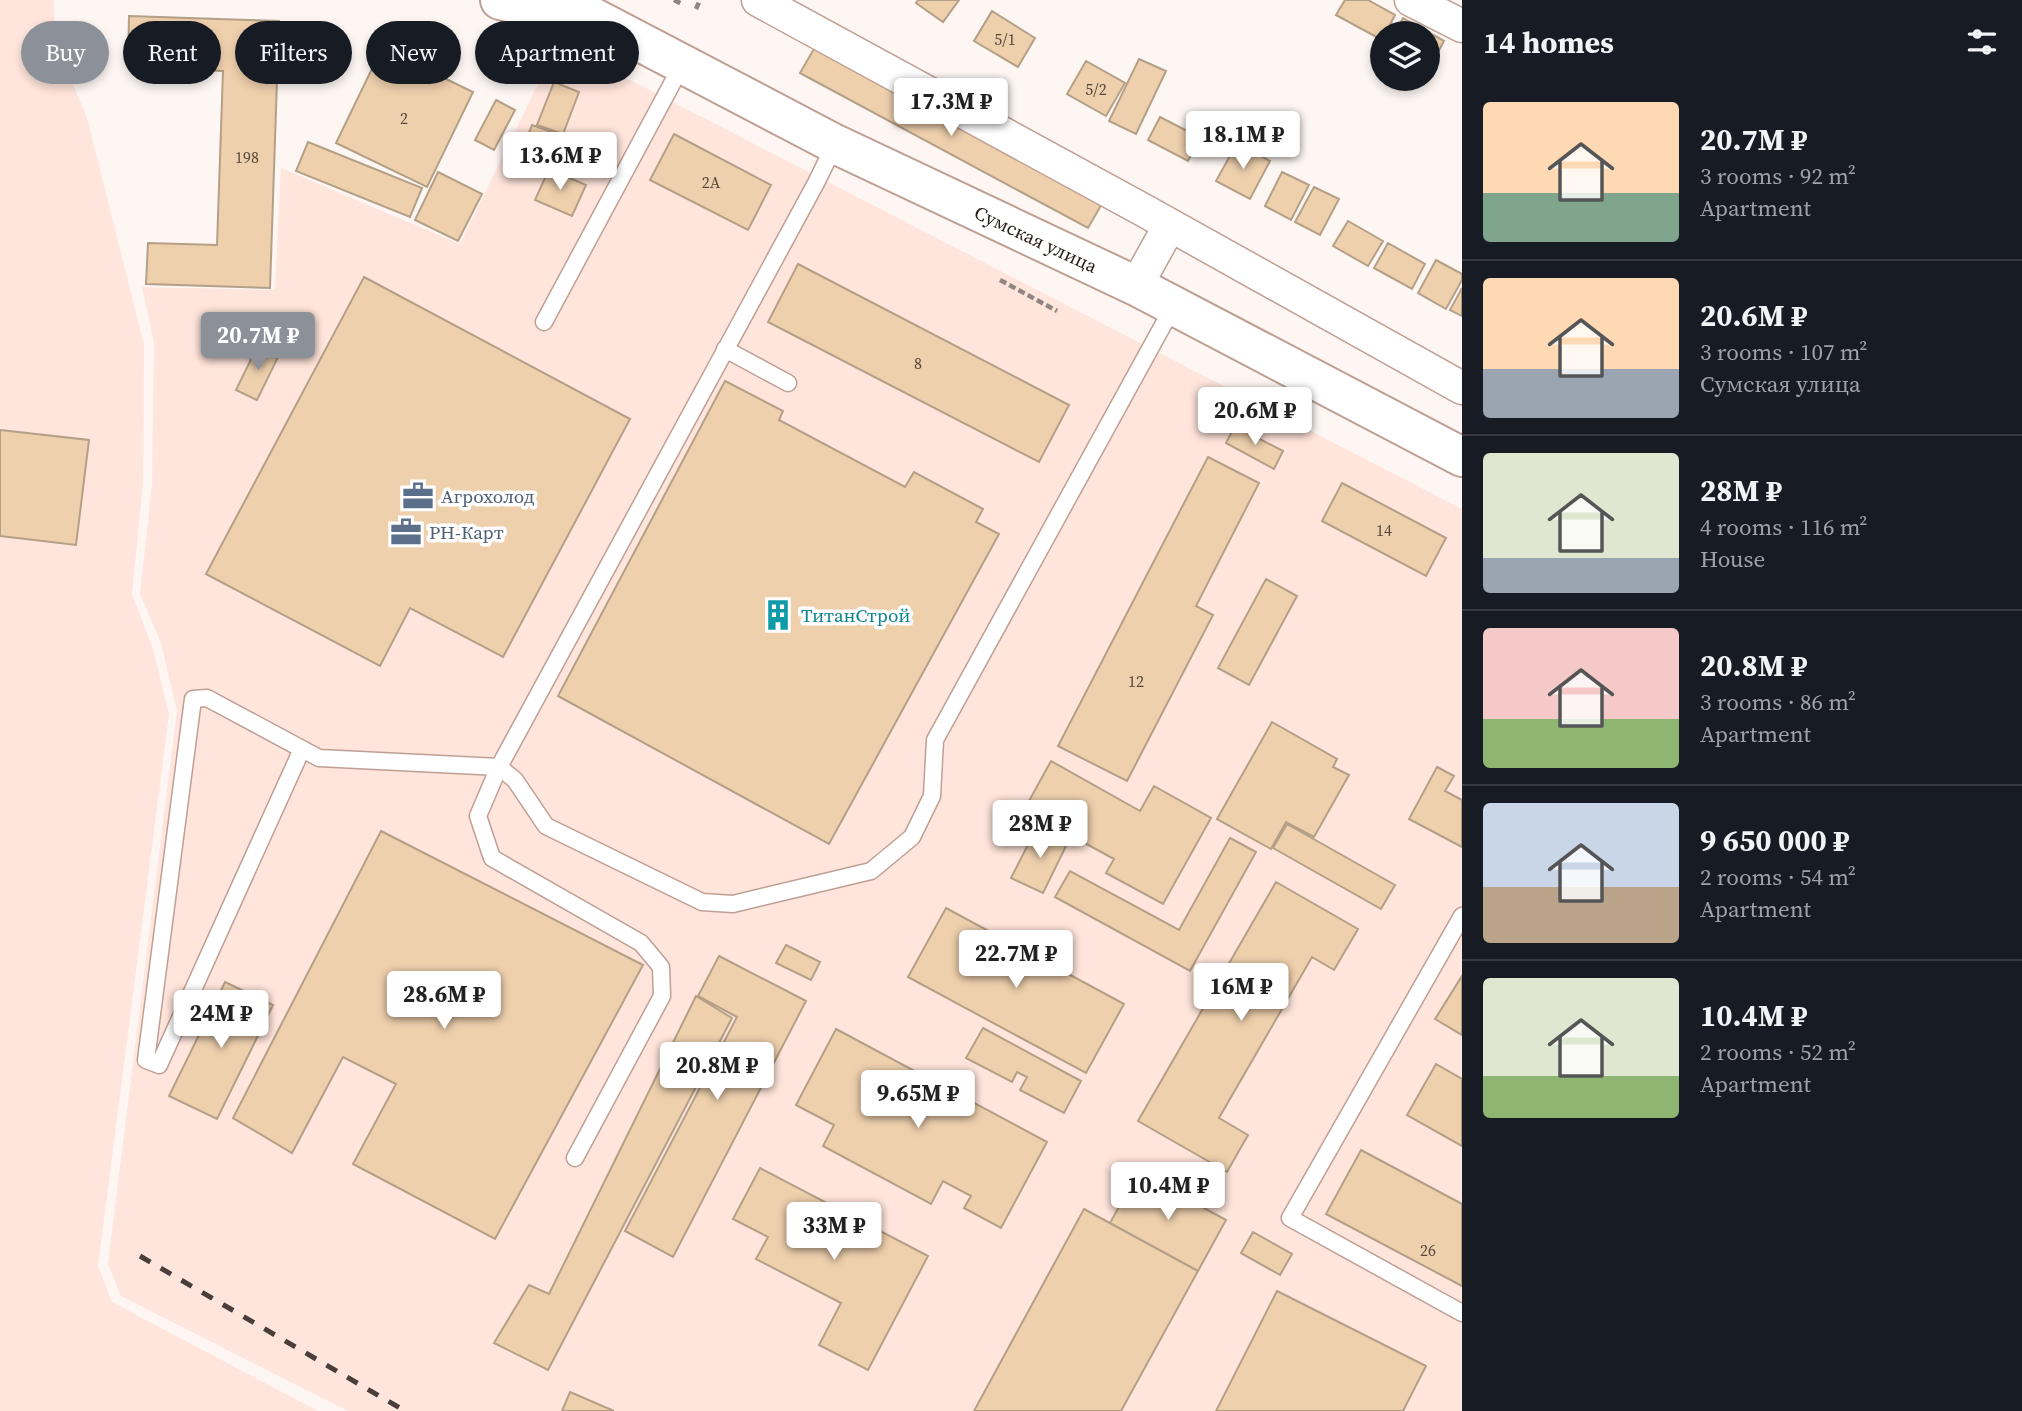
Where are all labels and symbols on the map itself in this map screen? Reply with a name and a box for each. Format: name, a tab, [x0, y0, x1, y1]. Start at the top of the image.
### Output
house number: 5/1	[994, 28, 1016, 50]
pin: 17.3M ₽	[886, 78, 1016, 138]
house number: 5/2	[1085, 78, 1107, 100]
house number: 2	[400, 107, 408, 129]
pin: 18.1M ₽	[1178, 111, 1308, 171]
pin: 13.6M ₽	[495, 132, 625, 192]
house number: 198	[235, 146, 259, 168]
house number: 2А	[702, 171, 721, 193]
street label: Сумская улица	[970, 199, 1102, 279]
pin: 20.7M ₽	[193, 312, 323, 372]
house number: 8	[914, 352, 922, 374]
pin: 20.6M ₽	[1190, 388, 1320, 447]
office icon: Агрохолод	[401, 479, 435, 513]
place label: Агрохолод	[441, 483, 535, 509]
office icon: РН-Карт	[389, 515, 423, 549]
place label: РН-Карт	[429, 519, 504, 545]
house number: 14	[1376, 519, 1392, 541]
building icon: ТитанСтрой	[761, 598, 795, 632]
place label: ТитанСтрой	[801, 602, 911, 628]
house number: 12	[1128, 670, 1144, 692]
pin: 28M ₽	[991, 800, 1089, 860]
pin: 22.7M ₽	[951, 930, 1081, 990]
pin: 16M ₽	[1192, 964, 1290, 1023]
pin: 28.6M ₽	[379, 972, 509, 1031]
pin: 24M ₽	[172, 990, 270, 1050]
pin: 20.8M ₽	[652, 1042, 782, 1102]
pin: 9.65M ₽	[853, 1070, 983, 1130]
pin: 10.4M ₽	[1103, 1162, 1233, 1222]
pin: 33M ₽	[785, 1202, 883, 1262]
house number: 26	[1420, 1239, 1436, 1261]

